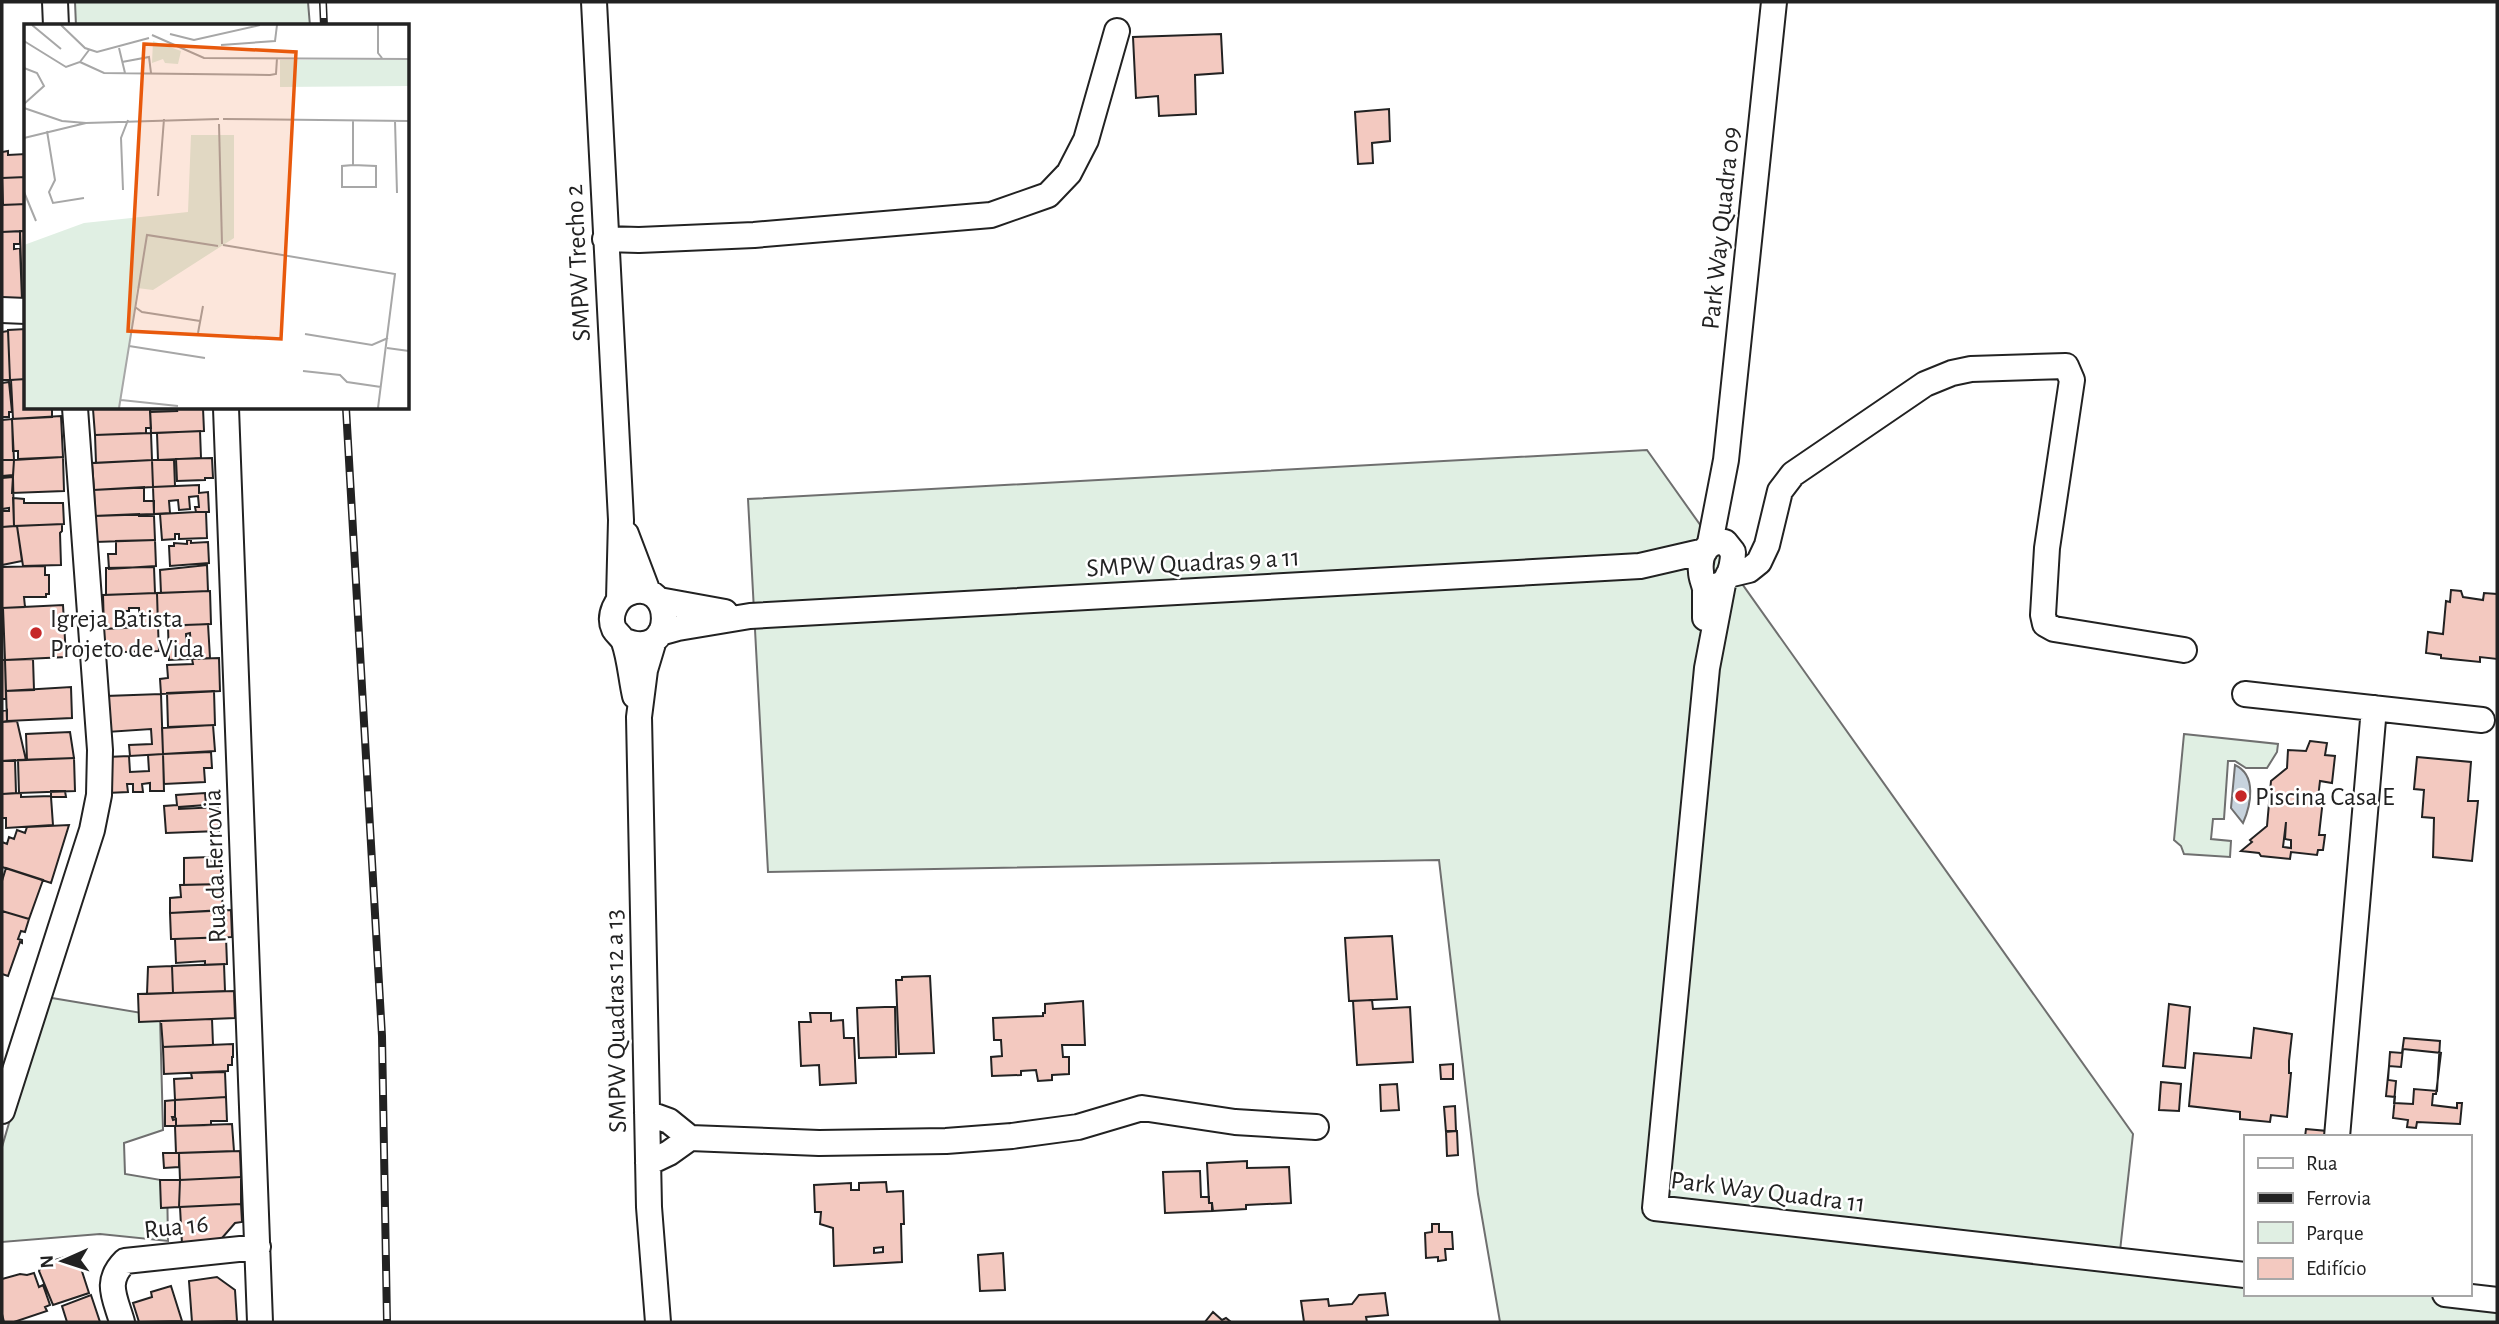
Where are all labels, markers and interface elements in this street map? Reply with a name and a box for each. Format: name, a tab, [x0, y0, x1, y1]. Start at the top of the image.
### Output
inset map	[24, 24, 410, 410]
street label: Park Way Quadra 09	[1697, 125, 1745, 331]
street label: SMPW Trecho 2	[561, 184, 595, 342]
street label: SMPW Quadras 9 a 11	[1086, 544, 1300, 582]
place label: Igreja Batista Projeto de Vida	[50, 606, 204, 662]
marker: Igreja Batista Projeto de Vida	[28, 625, 44, 641]
place label: Piscina Casa E	[2255, 784, 2394, 810]
marker: Piscina Casa E	[2233, 788, 2249, 804]
street label: Rua da Ferrovia	[199, 789, 231, 943]
street label: SMPW Quadras 12 a 13	[601, 909, 631, 1133]
legend	[2244, 1135, 2471, 1296]
text: Rua	[2306, 1153, 2338, 1174]
street label: Park Way Quadra 11	[1669, 1167, 1867, 1217]
text: Ferrovia	[2306, 1188, 2372, 1209]
street label: Rua 16	[143, 1211, 210, 1243]
text: Parque	[2306, 1223, 2364, 1244]
north arrow	[28, 1226, 98, 1296]
text: N	[38, 1255, 57, 1269]
text: Edifício	[2306, 1258, 2366, 1279]

